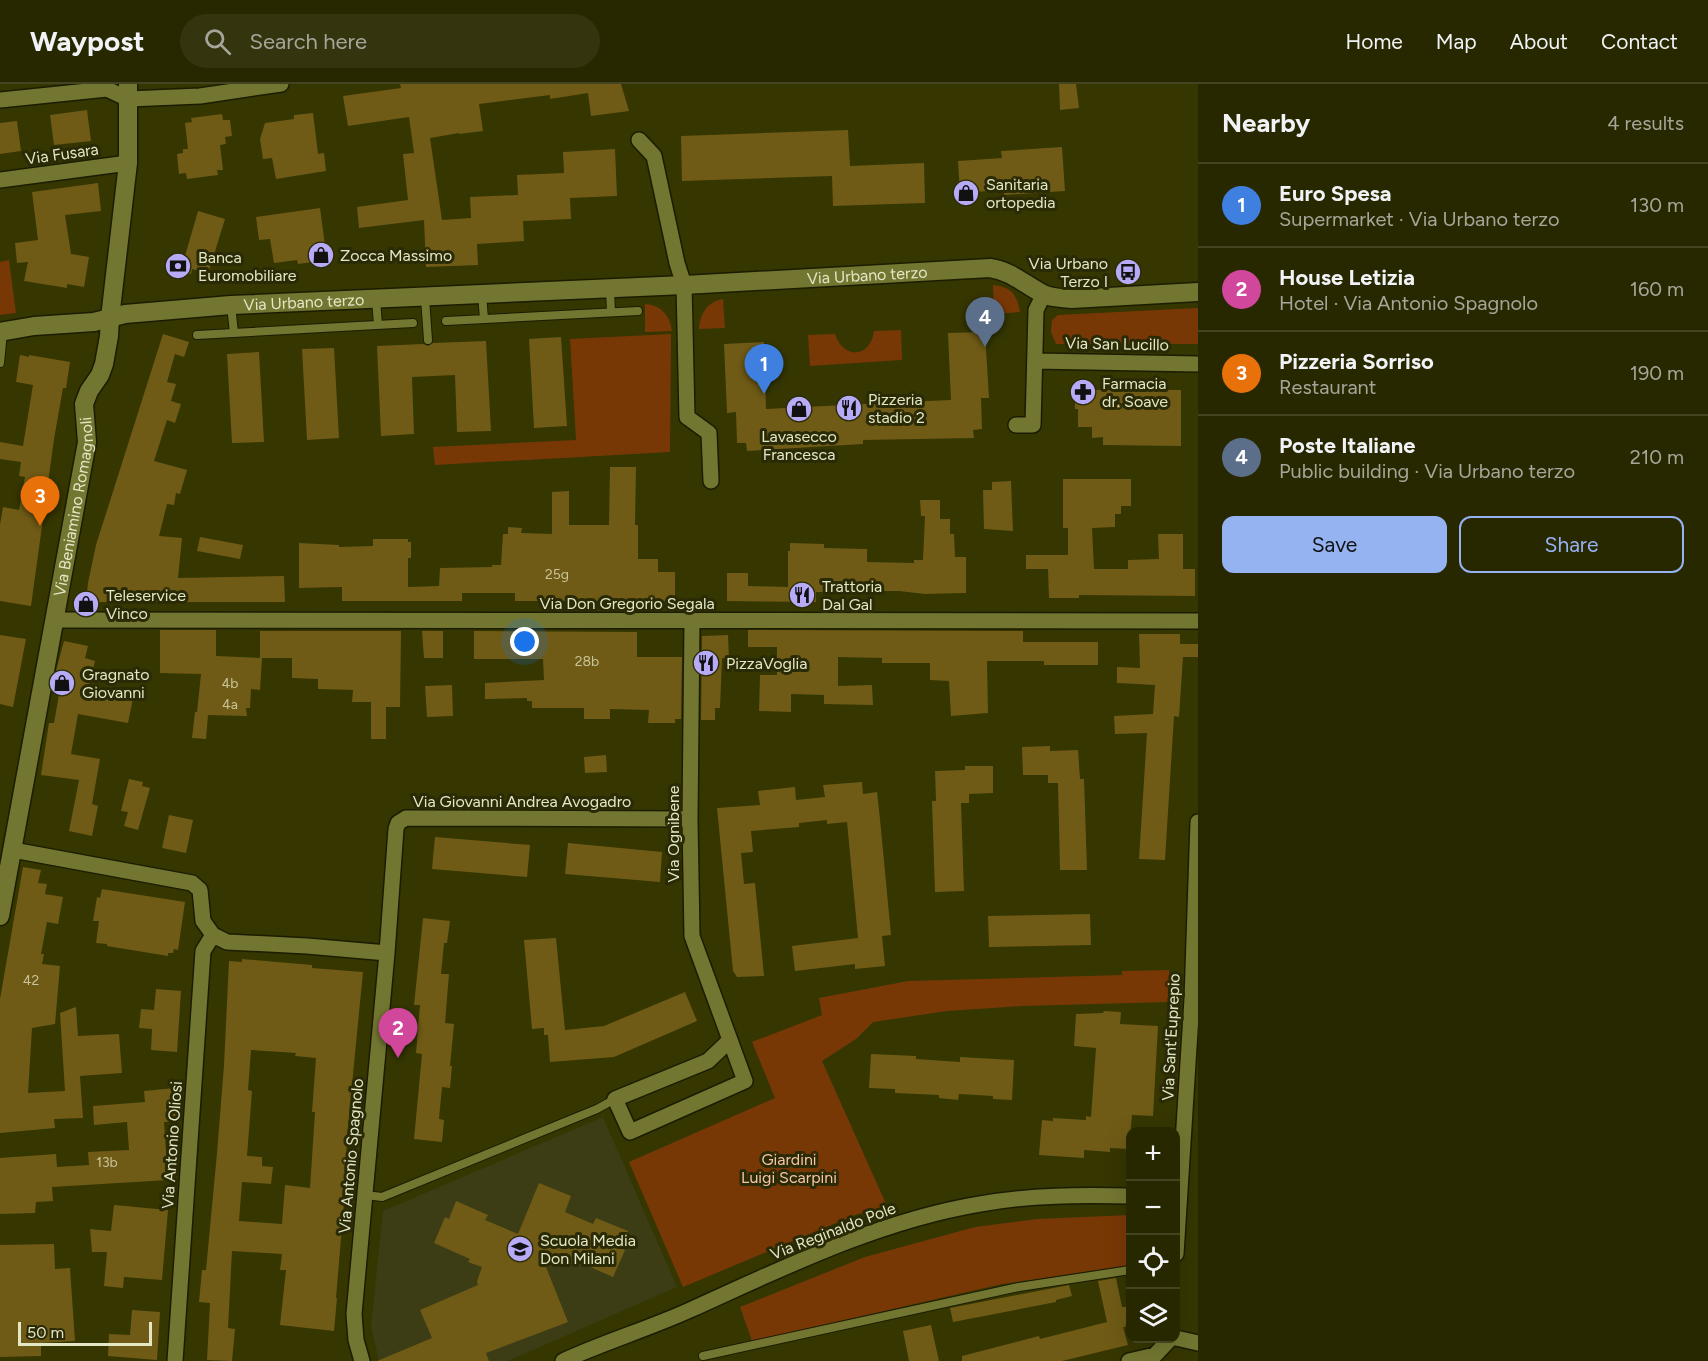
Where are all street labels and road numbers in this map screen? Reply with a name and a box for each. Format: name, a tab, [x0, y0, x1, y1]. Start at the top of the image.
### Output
street label: Via Fusara	[24, 139, 100, 169]
street label: Via Urbano terzo	[806, 262, 928, 288]
street label: Via Urbano terzo	[243, 290, 365, 314]
street label: Via San Lucillo	[1065, 334, 1169, 354]
street label: Via Beniamino Romagnoli	[49, 416, 97, 598]
street label: Via Don Gregorio Segala	[539, 594, 715, 613]
street label: Via Ognibene	[664, 785, 683, 883]
street label: Via Giovanni Andrea Avogadro	[413, 792, 631, 811]
street label: Via Sant'Euprepio	[1158, 973, 1184, 1101]
street label: Via Antonio Spagnolo	[335, 1078, 367, 1234]
street label: Via Antonio Oliosi	[158, 1081, 186, 1209]
street label: Via Reginaldo Pole	[768, 1198, 899, 1264]

